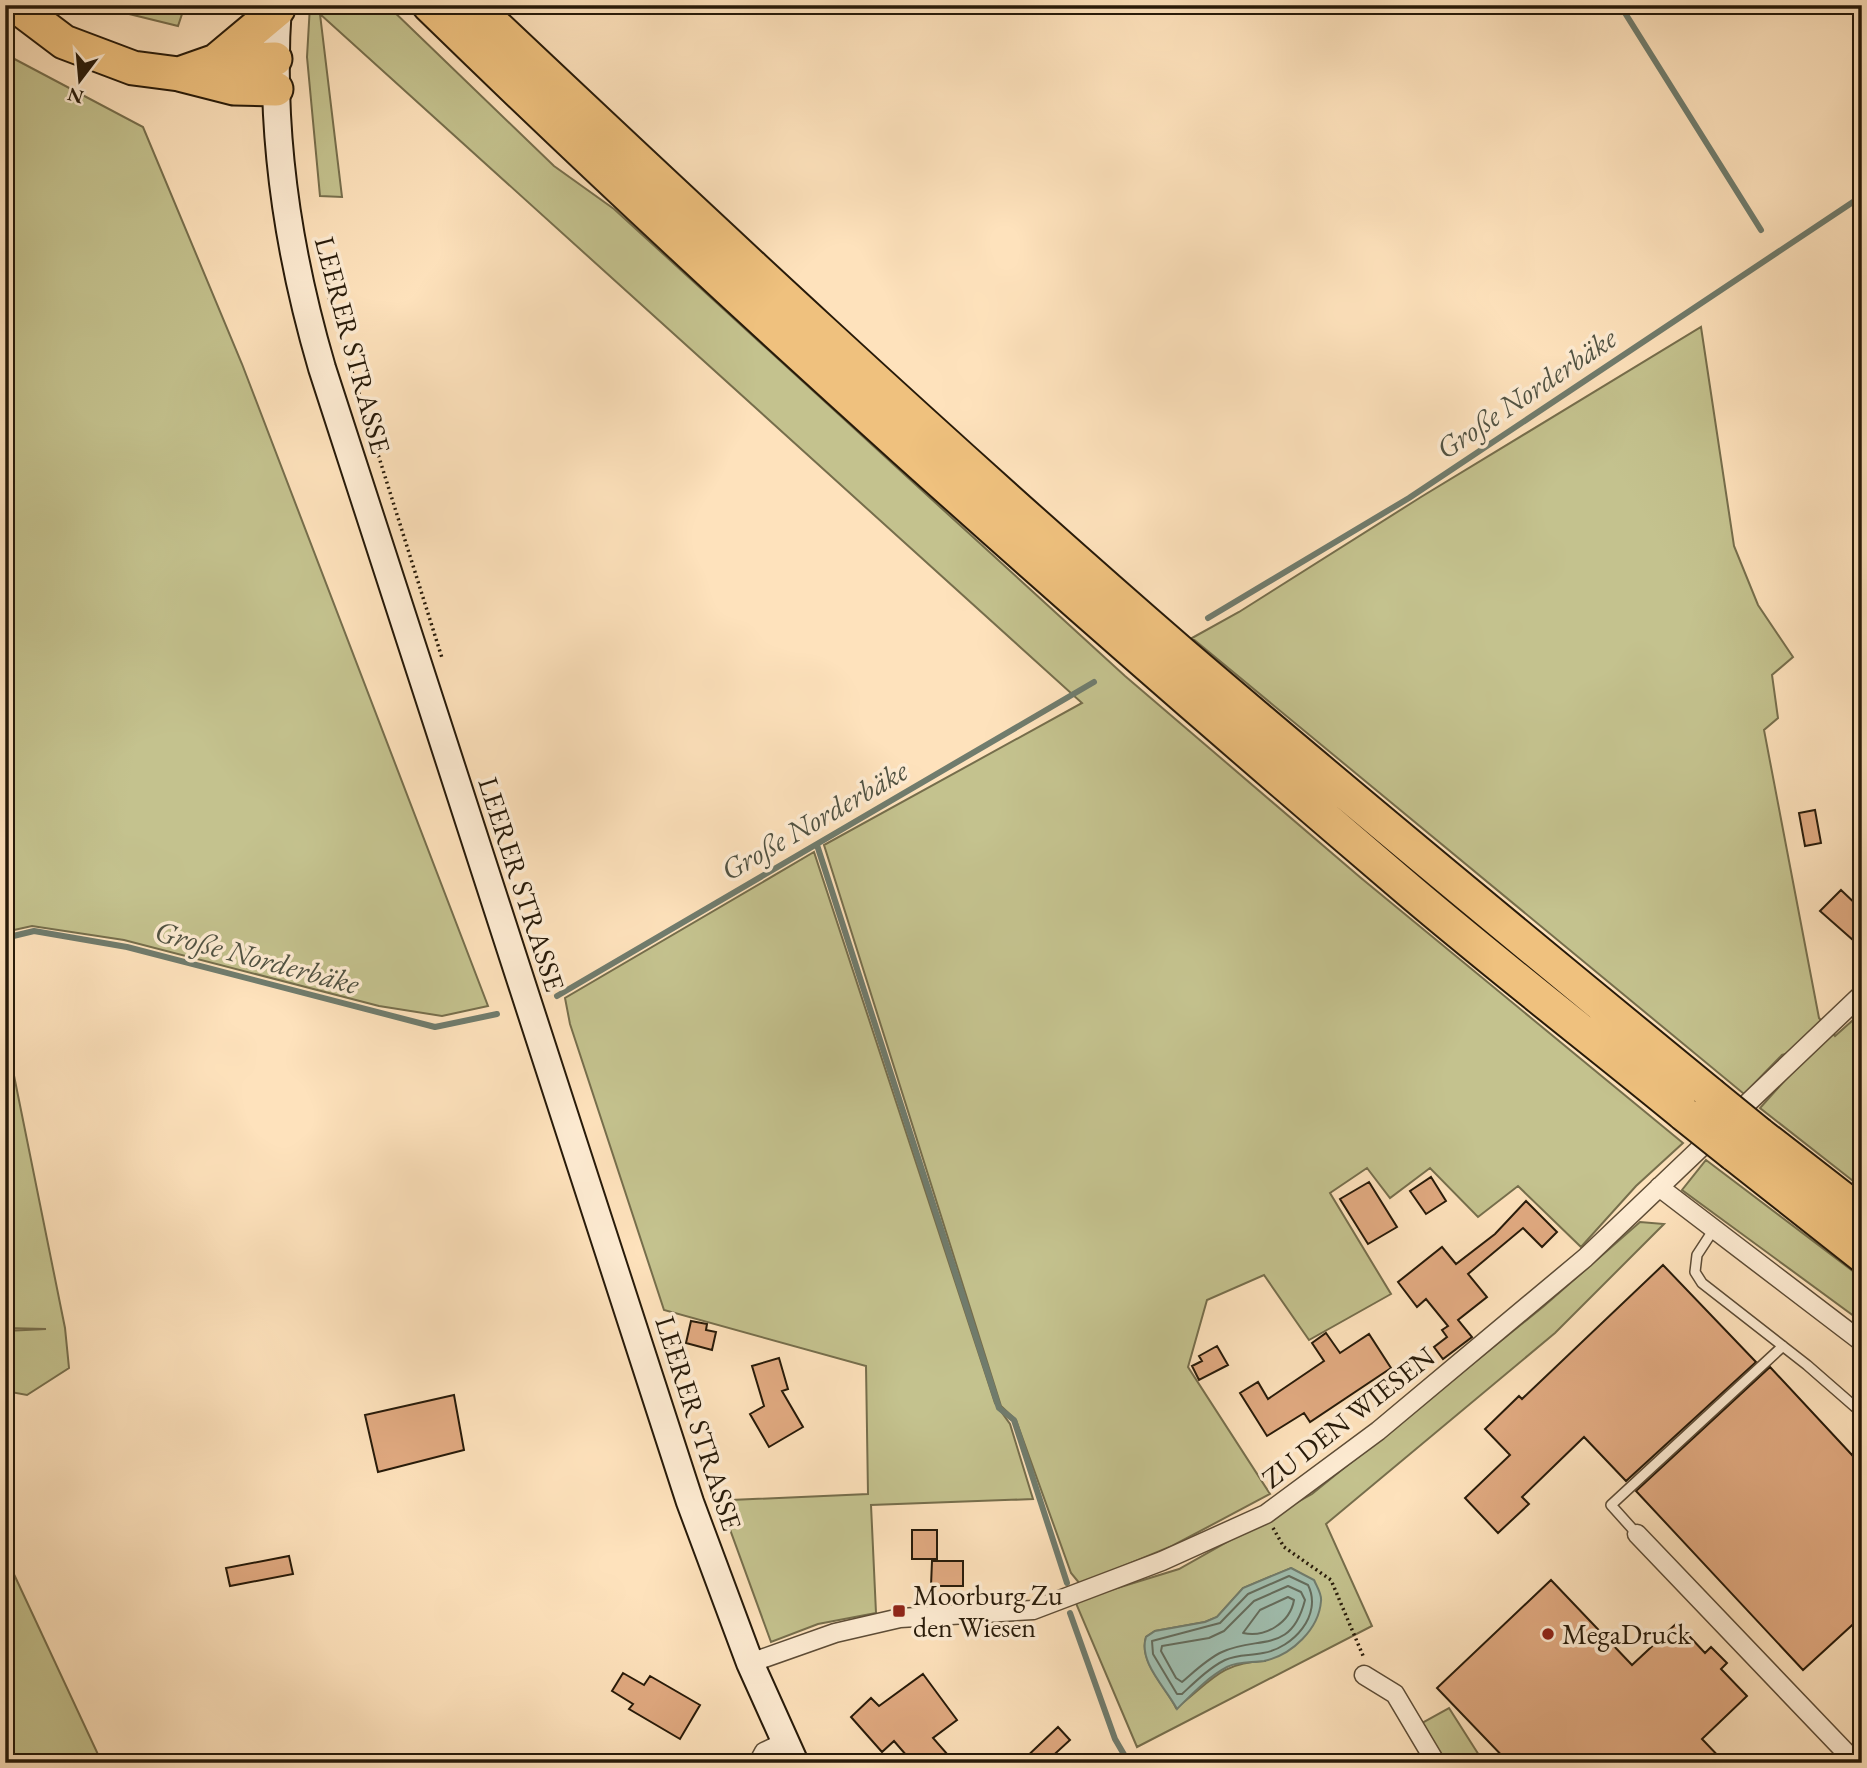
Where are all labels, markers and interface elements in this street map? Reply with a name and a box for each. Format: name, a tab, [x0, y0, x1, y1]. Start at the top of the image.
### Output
north arrow	[46, 46, 116, 116]
text: N	[64, 82, 86, 110]
street label: LEERER STRASSE	[307, 232, 399, 458]
water label: Große Norderbäke	[1428, 318, 1624, 468]
water label: Große Norderbäke	[713, 750, 915, 889]
street label: LEERER STRASSE	[470, 772, 574, 996]
water label: Große Norderbäke	[151, 911, 364, 1003]
street label: LEERER STRASSE	[647, 1311, 751, 1535]
street label: ZU DEN WIESEN	[1254, 1338, 1442, 1496]
place label: Moorburg Zu den Wiesen	[913, 1577, 1063, 1645]
marker: Moorburg Zu den Wiesen	[891, 1603, 907, 1619]
place label: MegaDruck	[1562, 1616, 1692, 1652]
marker: MegaDruck	[1540, 1626, 1556, 1642]

